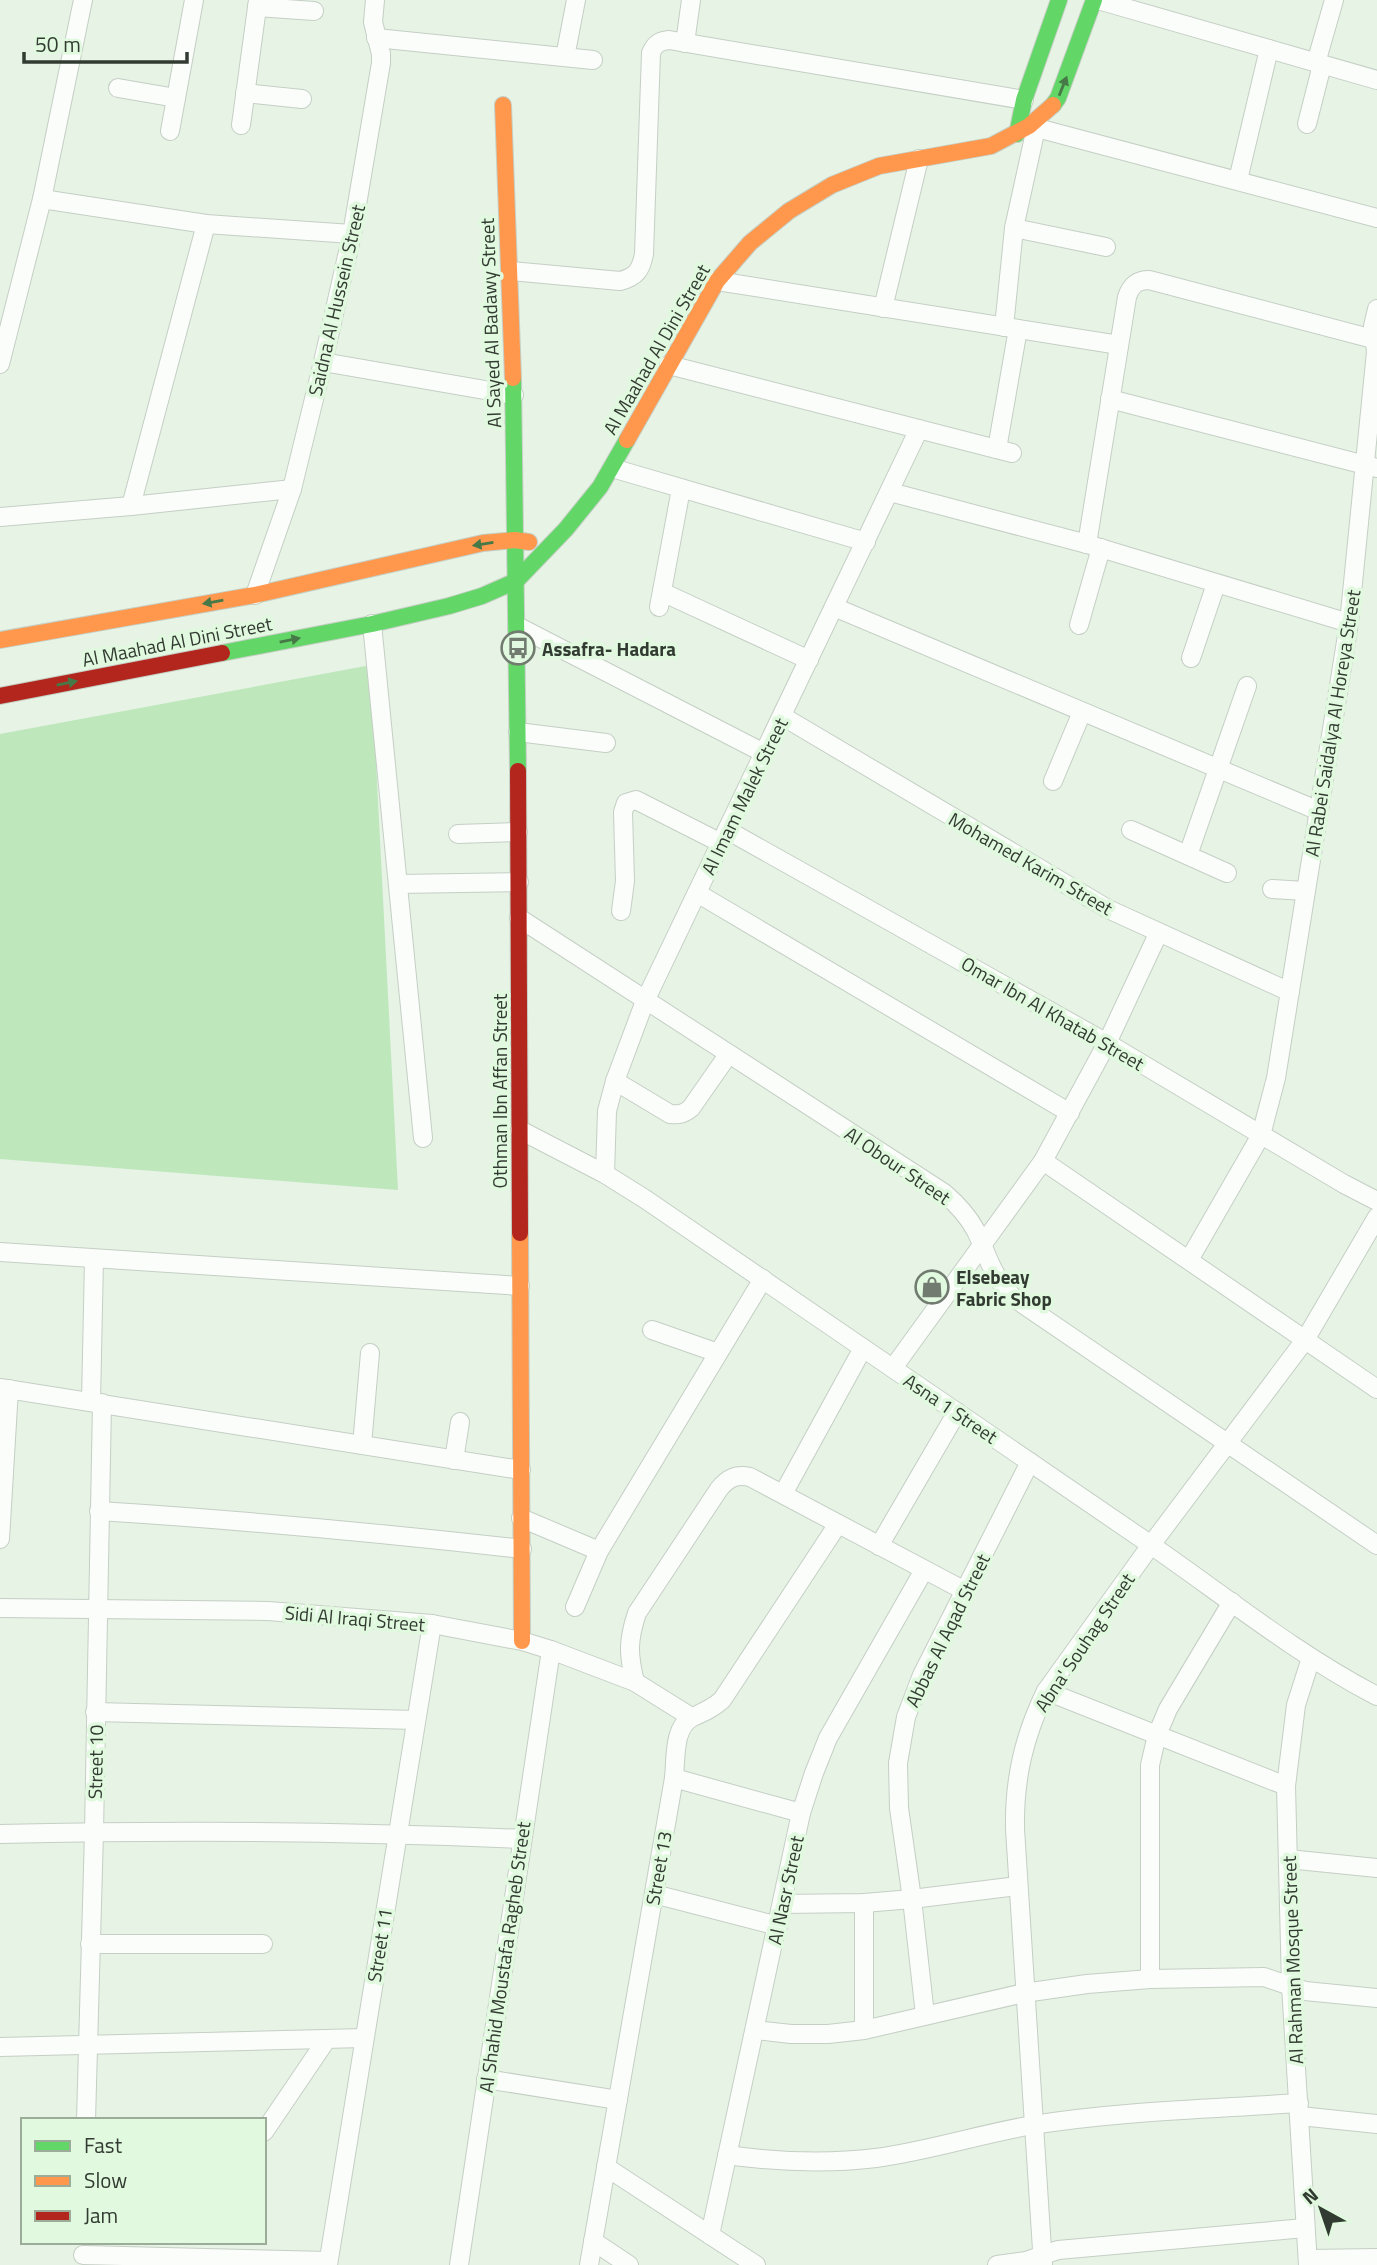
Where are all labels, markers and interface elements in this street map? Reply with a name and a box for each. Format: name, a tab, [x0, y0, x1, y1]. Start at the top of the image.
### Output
scale bar	[24, 21, 187, 65]
text: 50 m	[35, 28, 81, 60]
one-way arrow	[1058, 75, 1069, 96]
street label: Saidna Al Hussein Street	[300, 201, 372, 399]
street label: Al Sayed Al Badawy Street	[472, 217, 508, 428]
street label: Al Maahad Al Dini Street	[595, 258, 717, 440]
one-way arrow	[472, 539, 494, 550]
street label: Al Rabei Saidalya Al Horeya Street	[1297, 587, 1367, 859]
one-way arrow	[201, 597, 223, 608]
street label: Al Maahad Al Dini Street	[80, 608, 275, 674]
bus stop icon: Assafra- Hadara	[499, 629, 537, 667]
one-way arrow	[279, 634, 301, 645]
place label: Assafra- Hadara	[542, 634, 676, 663]
one-way arrow	[56, 678, 78, 689]
street label: Al Imam Malek Street	[693, 712, 795, 880]
street label: Mohamed Karim Street	[943, 804, 1119, 922]
street label: Omar Ibn Al Khatab Street	[956, 949, 1150, 1078]
street label: Othman Ibn Affan Street	[485, 993, 514, 1188]
street label: Al Obour Street	[839, 1119, 957, 1211]
place label: Elsebeay Fabric Shop	[956, 1262, 1052, 1313]
shop icon: Elsebeay Fabric Shop	[913, 1268, 951, 1306]
street label: Asna 1 Street	[898, 1366, 1004, 1450]
street label: Abbas Al Aqad Street	[897, 1548, 997, 1712]
street label: Abna' Souhag Street	[1027, 1566, 1142, 1717]
street label: Sidi Al Iraqi Street	[284, 1597, 427, 1639]
street label: Street 10	[80, 1725, 110, 1799]
street label: Al Shahid Moustafa Ragheb Street	[471, 1819, 537, 2094]
street label: Street 13	[637, 1829, 679, 1907]
street label: Al Nasr Street	[759, 1832, 811, 1947]
street label: Al Rahman Mosque Street	[1274, 1855, 1310, 2065]
street label: Street 11	[359, 1906, 399, 1984]
legend	[21, 2118, 266, 2244]
text: Fast	[84, 2129, 123, 2161]
text: Slow	[84, 2164, 127, 2196]
north arrow	[1286, 2174, 1356, 2244]
text: N	[1295, 2180, 1324, 2211]
text: Jam	[84, 2199, 118, 2231]

